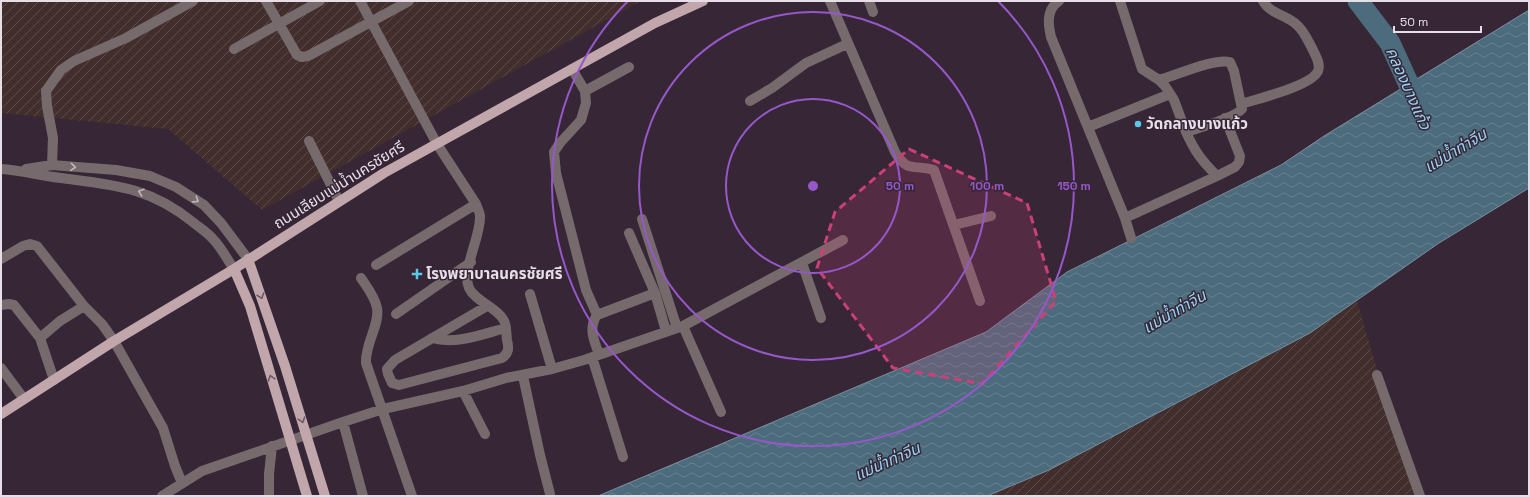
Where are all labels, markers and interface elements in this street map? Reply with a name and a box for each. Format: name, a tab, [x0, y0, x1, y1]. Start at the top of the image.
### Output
scale bar	[1394, 8, 1481, 34]
text: 50 m	[1400, 14, 1428, 30]
water label: คลองบางแก้ว	[1381, 44, 1436, 134]
place label: วัดกลางบางแก้ว	[1146, 114, 1248, 133]
marker: วัดกลางบางแก้ว	[1133, 119, 1143, 129]
water label: แม่น้ำท่าจีน	[1419, 122, 1492, 177]
street label: ถนนเลียบแม่น้ำนครชัยศรี	[269, 136, 408, 233]
one-way arrow	[70, 162, 76, 171]
text: 50 m	[886, 178, 914, 194]
text: 100 m	[970, 178, 1004, 194]
text: 150 m	[1057, 178, 1091, 194]
centre of rings	[806, 179, 820, 193]
one-way arrow	[138, 188, 145, 197]
one-way arrow	[192, 195, 199, 203]
place label: โรงพยาบาลนครชัยศรี	[426, 264, 563, 283]
marker: โรงพยาบาลนครชัยศรี	[411, 268, 423, 280]
water label: แม่น้ำท่าจีน	[1138, 283, 1211, 338]
one-way arrow	[256, 293, 265, 300]
one-way arrow	[268, 375, 276, 382]
one-way arrow	[297, 416, 306, 423]
water label: แม่น้ำท่าจีน	[851, 436, 924, 485]

